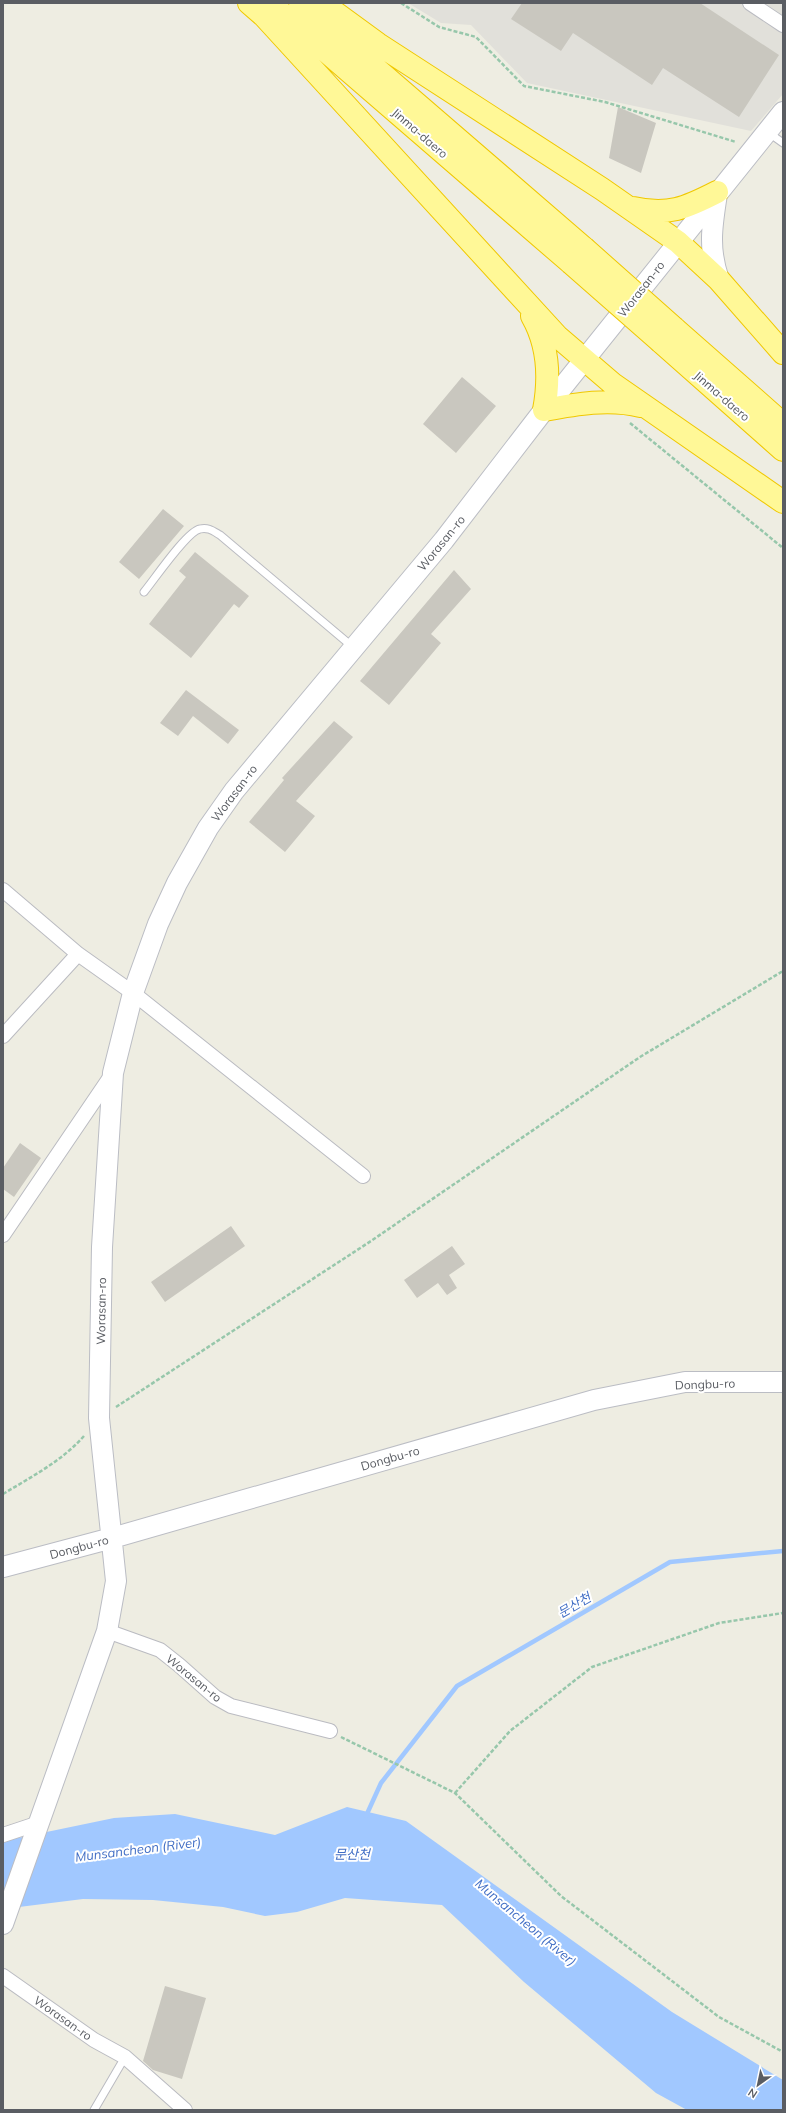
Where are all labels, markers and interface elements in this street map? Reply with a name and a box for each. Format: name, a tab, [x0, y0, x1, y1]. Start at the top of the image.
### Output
street label: Jinma-daero	[389, 105, 451, 161]
street label: Worasan-ro	[614, 258, 668, 320]
street label: Jinma-daero	[691, 368, 753, 424]
street label: Worasan-ro	[414, 512, 468, 574]
street label: Worasan-ro	[208, 761, 260, 824]
street label: Worasan-ro	[93, 1277, 109, 1345]
street label: Dongbu-ro	[675, 1375, 736, 1393]
street label: Dongbu-ro	[359, 1442, 421, 1474]
street label: Dongbu-ro	[48, 1532, 110, 1562]
water label: 문산천	[554, 1589, 594, 1621]
street label: Worasan-ro	[163, 1651, 225, 1705]
water label: Munsancheon (River)	[74, 1833, 202, 1865]
water label: 문산천	[334, 1846, 371, 1862]
water label: Munsancheon (River)	[472, 1875, 580, 1969]
street label: Worasan-ro	[31, 1993, 95, 2044]
north arrow	[738, 2065, 778, 2105]
text: N	[745, 2085, 760, 2102]

